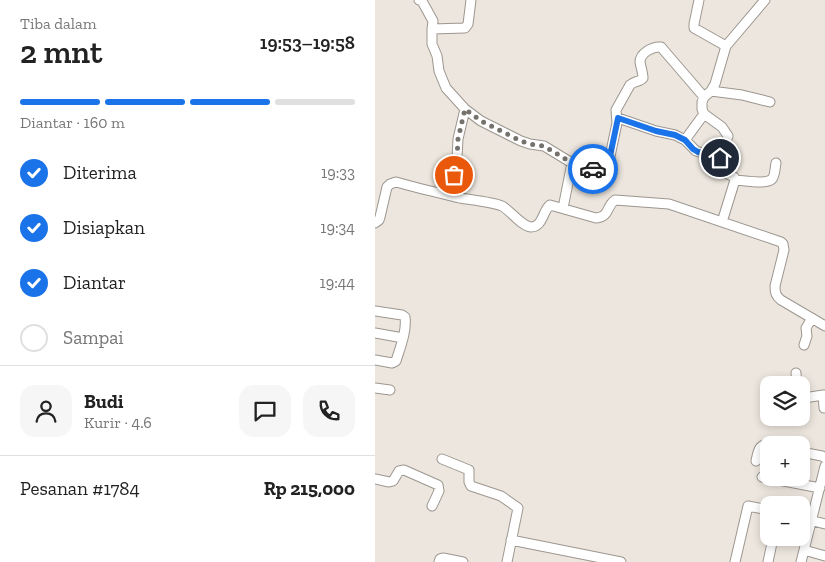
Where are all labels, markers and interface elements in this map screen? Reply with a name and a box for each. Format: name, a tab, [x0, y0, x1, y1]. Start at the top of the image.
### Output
text: Tiba dalam	[20, 14, 97, 33]
text: 19:53–19:58	[260, 31, 355, 54]
text: 2 mnt	[20, 33, 102, 71]
text: Diantar · 160 m	[20, 113, 125, 132]
pin	[699, 137, 741, 179]
courier	[568, 144, 618, 194]
icon: home	[706, 144, 734, 172]
pin	[433, 154, 475, 196]
icon: car	[579, 155, 607, 183]
icon: check	[20, 159, 48, 187]
text: Diterima	[63, 161, 137, 184]
icon: bag	[440, 161, 468, 189]
text: 19:33	[321, 163, 355, 182]
icon: check	[20, 214, 48, 242]
text: Disiapkan	[63, 216, 145, 239]
text: 19:34	[320, 218, 355, 237]
icon: check	[20, 269, 48, 297]
text: Diantar	[63, 271, 126, 294]
text: 19:44	[320, 273, 355, 292]
text: Sampai	[63, 326, 124, 349]
map controls	[760, 376, 810, 546]
button: layers	[760, 376, 810, 426]
button: person	[20, 385, 72, 437]
button: chat	[239, 385, 291, 437]
button: phone	[303, 385, 355, 437]
text: Budi	[84, 390, 123, 413]
text: Kurir · 4.6	[84, 413, 152, 432]
button: +	[760, 436, 810, 486]
text: Pesanan #1784	[20, 477, 140, 500]
text: Rp 215,000	[264, 477, 355, 500]
button: −	[760, 496, 810, 546]

